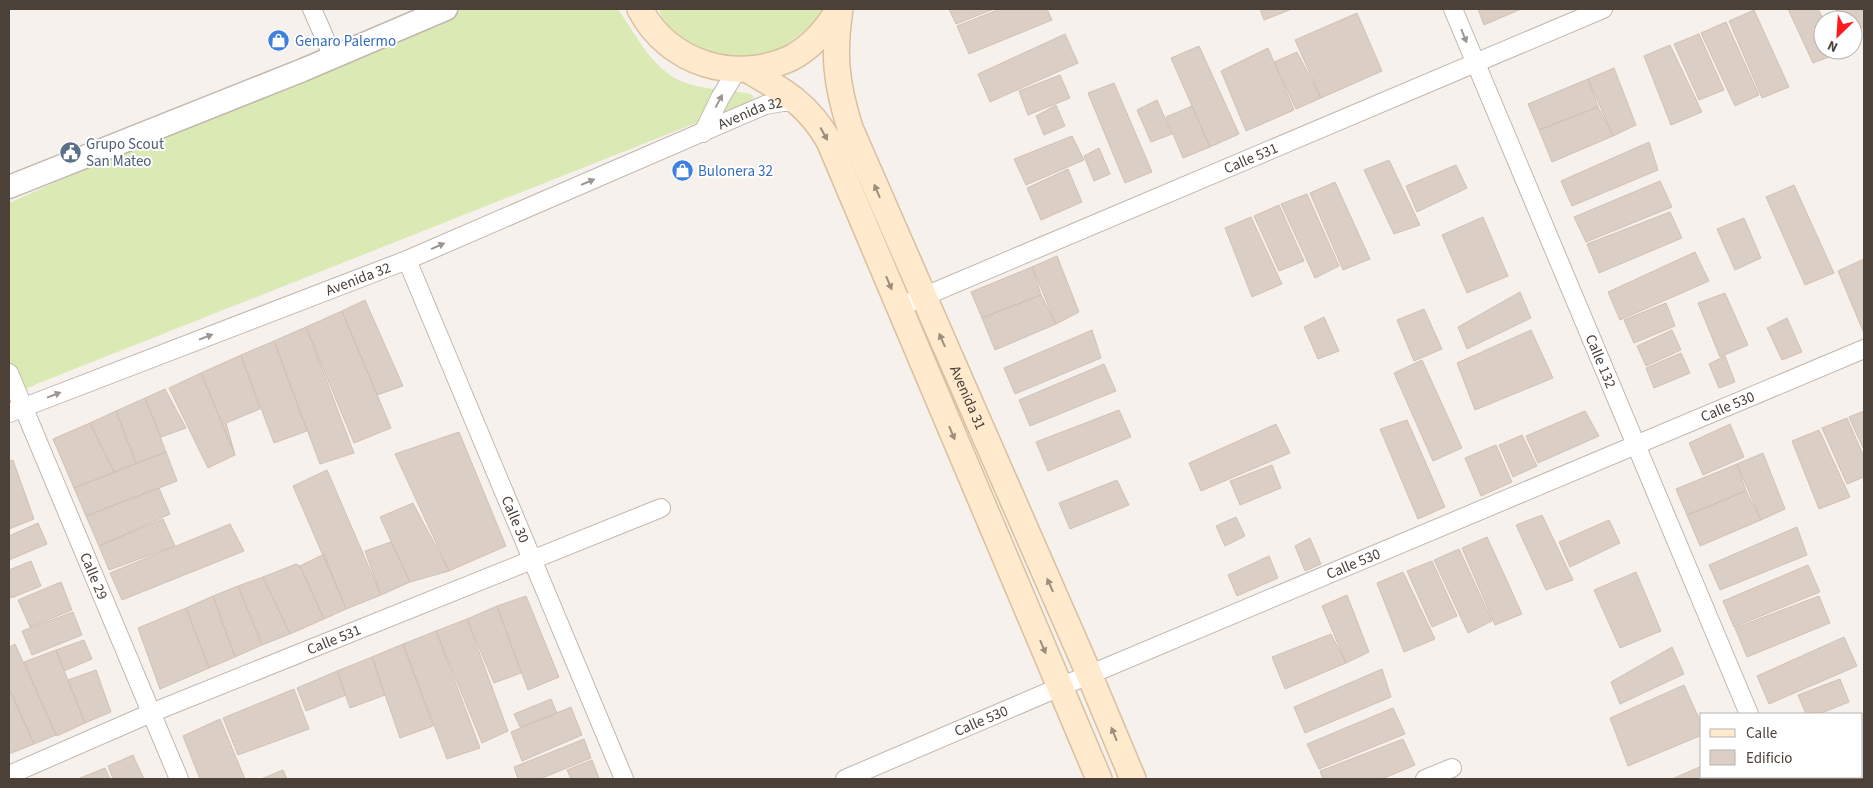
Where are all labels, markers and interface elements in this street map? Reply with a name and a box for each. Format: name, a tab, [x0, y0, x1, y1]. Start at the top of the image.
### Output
north arrow	[1813, 10, 1863, 60]
shop icon: Genaro Palermo	[267, 29, 291, 53]
one-way arrow	[1460, 29, 1468, 44]
place label: Genaro Palermo	[295, 31, 396, 52]
text: N	[1824, 35, 1841, 57]
street label: Avenida 32	[715, 92, 784, 135]
one-way arrow	[715, 94, 723, 108]
one-way arrow	[820, 127, 829, 140]
place label: Grupo Scout San Mateo	[86, 134, 164, 172]
street label: Calle 531	[1221, 138, 1281, 179]
public building icon: Grupo Scout San Mateo	[58, 141, 82, 165]
shop icon: Bulonera 32	[670, 159, 694, 183]
place label: Bulonera 32	[698, 161, 773, 182]
one-way arrow	[581, 178, 595, 186]
one-way arrow	[873, 184, 881, 198]
one-way arrow	[431, 241, 446, 249]
street label: Avenida 32	[323, 257, 394, 301]
one-way arrow	[885, 276, 893, 291]
street label: Calle 132	[1580, 331, 1621, 392]
one-way arrow	[199, 333, 214, 341]
one-way arrow	[938, 333, 946, 347]
street label: Avenida 31	[944, 362, 991, 433]
street label: Calle 530	[1698, 386, 1758, 427]
one-way arrow	[47, 391, 62, 399]
one-way arrow	[949, 425, 957, 440]
street label: Calle 30	[496, 493, 534, 546]
street label: Calle 530	[1323, 544, 1384, 585]
street label: Calle 29	[74, 549, 113, 603]
one-way arrow	[1045, 578, 1053, 592]
street label: Calle 531	[304, 620, 364, 660]
one-way arrow	[1039, 640, 1047, 654]
street label: Calle 530	[951, 700, 1011, 742]
legend	[1700, 713, 1863, 778]
text: Calle	[1746, 723, 1777, 744]
one-way arrow	[1110, 726, 1118, 741]
text: Edificio	[1746, 748, 1793, 769]

